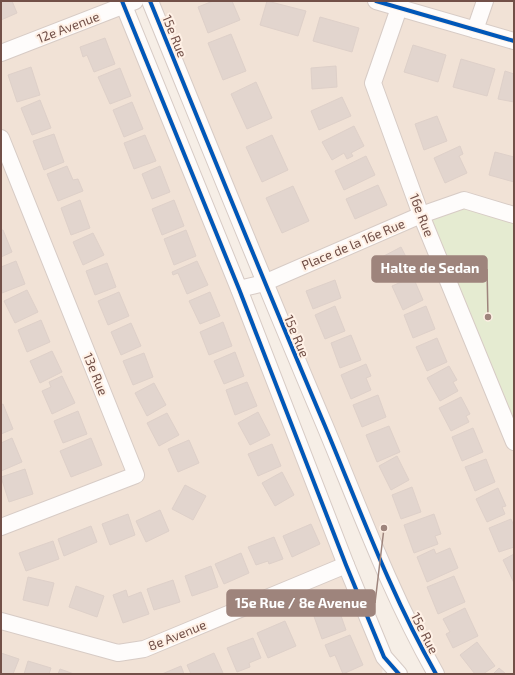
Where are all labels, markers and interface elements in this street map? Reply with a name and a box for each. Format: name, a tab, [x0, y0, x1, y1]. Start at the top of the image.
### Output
street label: 12e Avenue	[34, 8, 102, 46]
street label: 15e Rue	[159, 12, 191, 60]
street label: 16e Rue	[406, 191, 438, 239]
street label: Place de la 16e Rue	[299, 215, 407, 273]
callout: Halte de Sedan	[372, 256, 487, 282]
text: Halte de Sedan	[381, 259, 479, 276]
street label: 15e Rue	[281, 312, 313, 360]
street label: 13e Rue	[80, 350, 112, 398]
callout: 15e Rue / 8e Avenue	[227, 590, 375, 616]
text: 15e Rue / 8e Avenue	[235, 594, 367, 611]
street label: 15e Rue	[408, 610, 442, 656]
street label: 8e Avenue	[146, 616, 208, 654]

